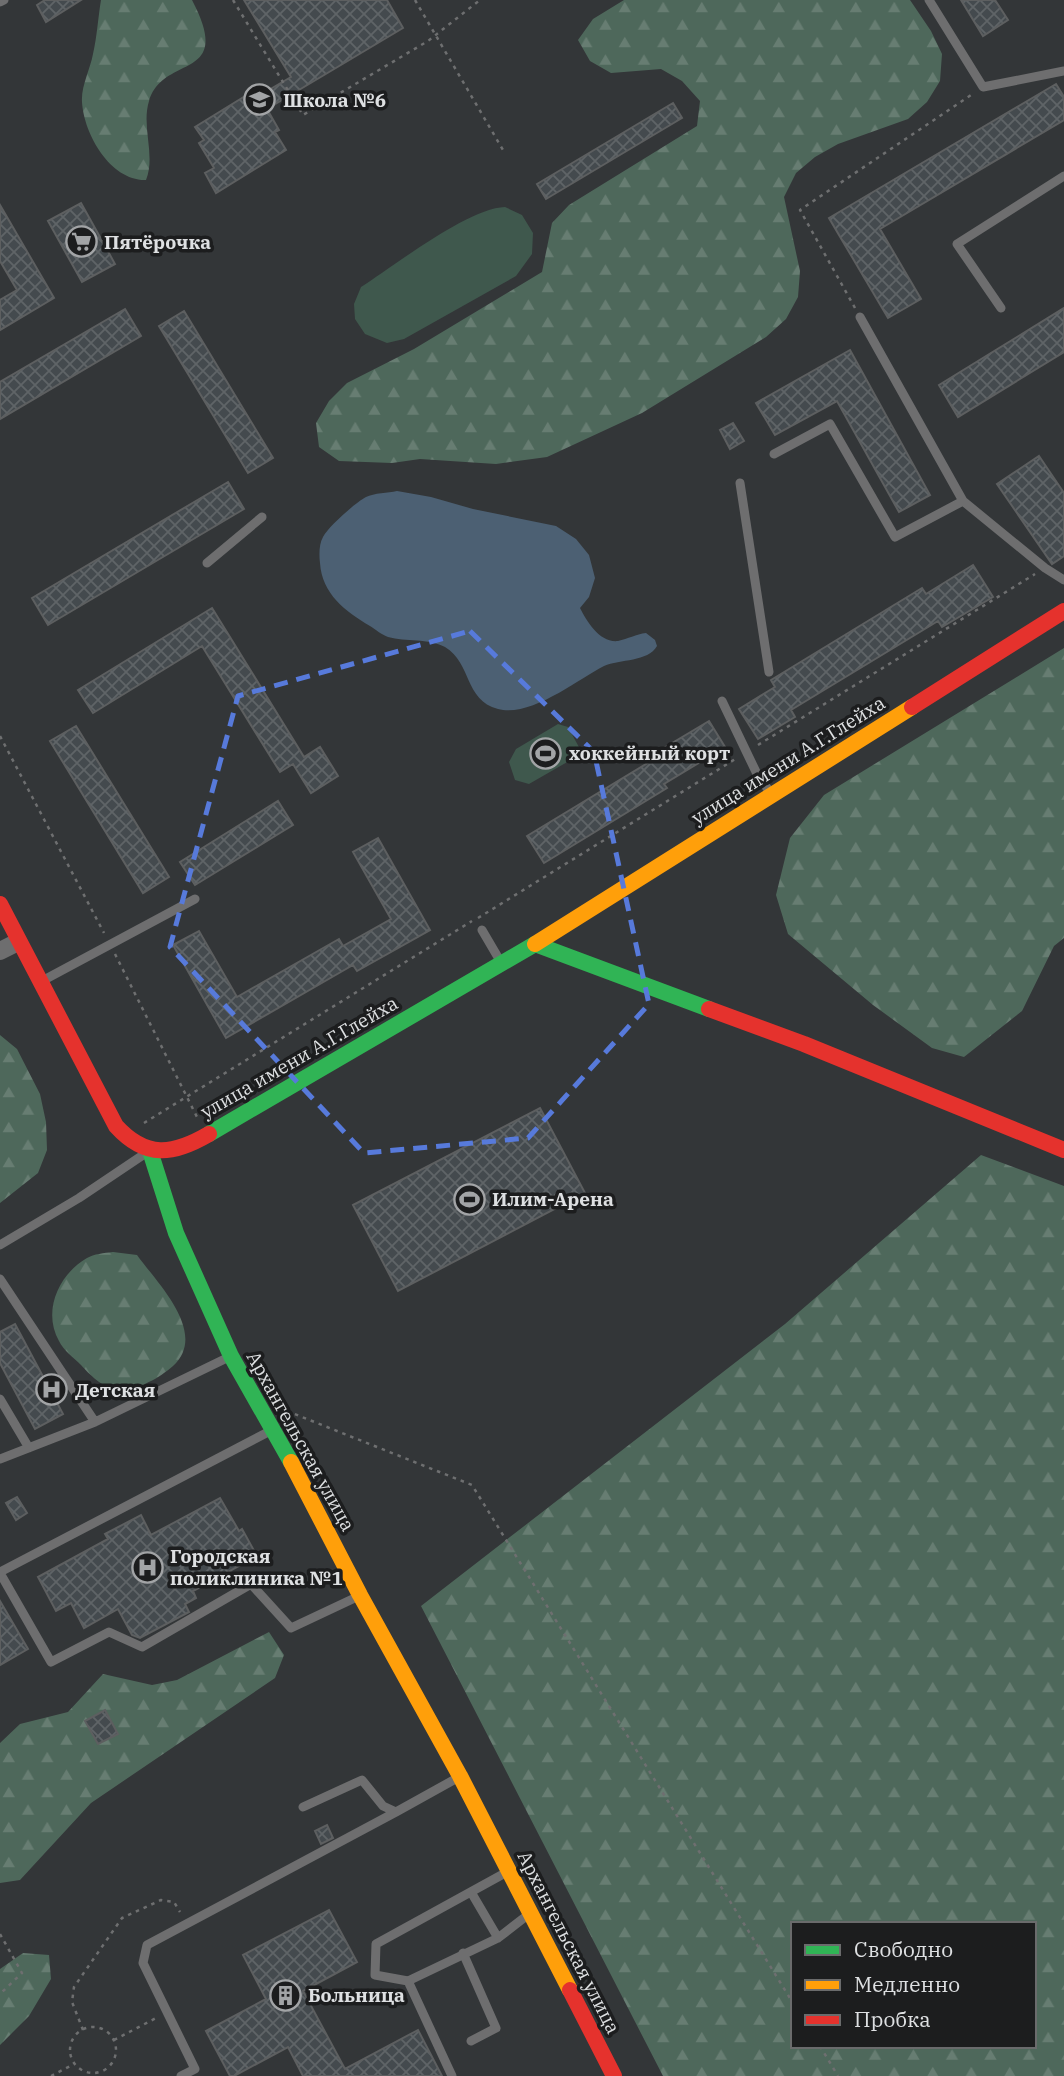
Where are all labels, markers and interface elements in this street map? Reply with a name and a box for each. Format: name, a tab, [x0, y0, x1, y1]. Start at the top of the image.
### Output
school or university icon: Школа №6	[243, 83, 277, 117]
place label: Школа №6	[283, 88, 386, 112]
supermarket icon: Пятёрочка	[64, 225, 98, 259]
place label: Пятёрочка	[104, 230, 211, 254]
street label: улица имени А.Г.Глейха	[687, 690, 889, 830]
sports icon: хоккейный корт	[529, 736, 563, 770]
place label: хоккейный корт	[569, 741, 730, 765]
street label: улица имени А.Г.Глейха	[196, 991, 402, 1123]
sports icon: Илим-Арена	[452, 1182, 486, 1216]
place label: Илим-Арена	[492, 1187, 614, 1211]
street label: Архангельская улица	[242, 1347, 360, 1535]
hospital icon: Детская	[35, 1373, 69, 1407]
place label: Детская	[75, 1378, 155, 1402]
place label: Городская поликлиника №1	[170, 1544, 343, 1590]
hospital icon: Городская поликлиника №1	[130, 1550, 164, 1584]
street label: Архангельская улица	[512, 1847, 626, 2037]
legend	[791, 1922, 1036, 2048]
text: Свободно	[854, 1935, 953, 1963]
text: Медленно	[854, 1970, 960, 1998]
building icon: Больница	[268, 1978, 302, 2012]
place label: Больница	[308, 1983, 405, 2007]
text: Пробка	[854, 2005, 931, 2033]

